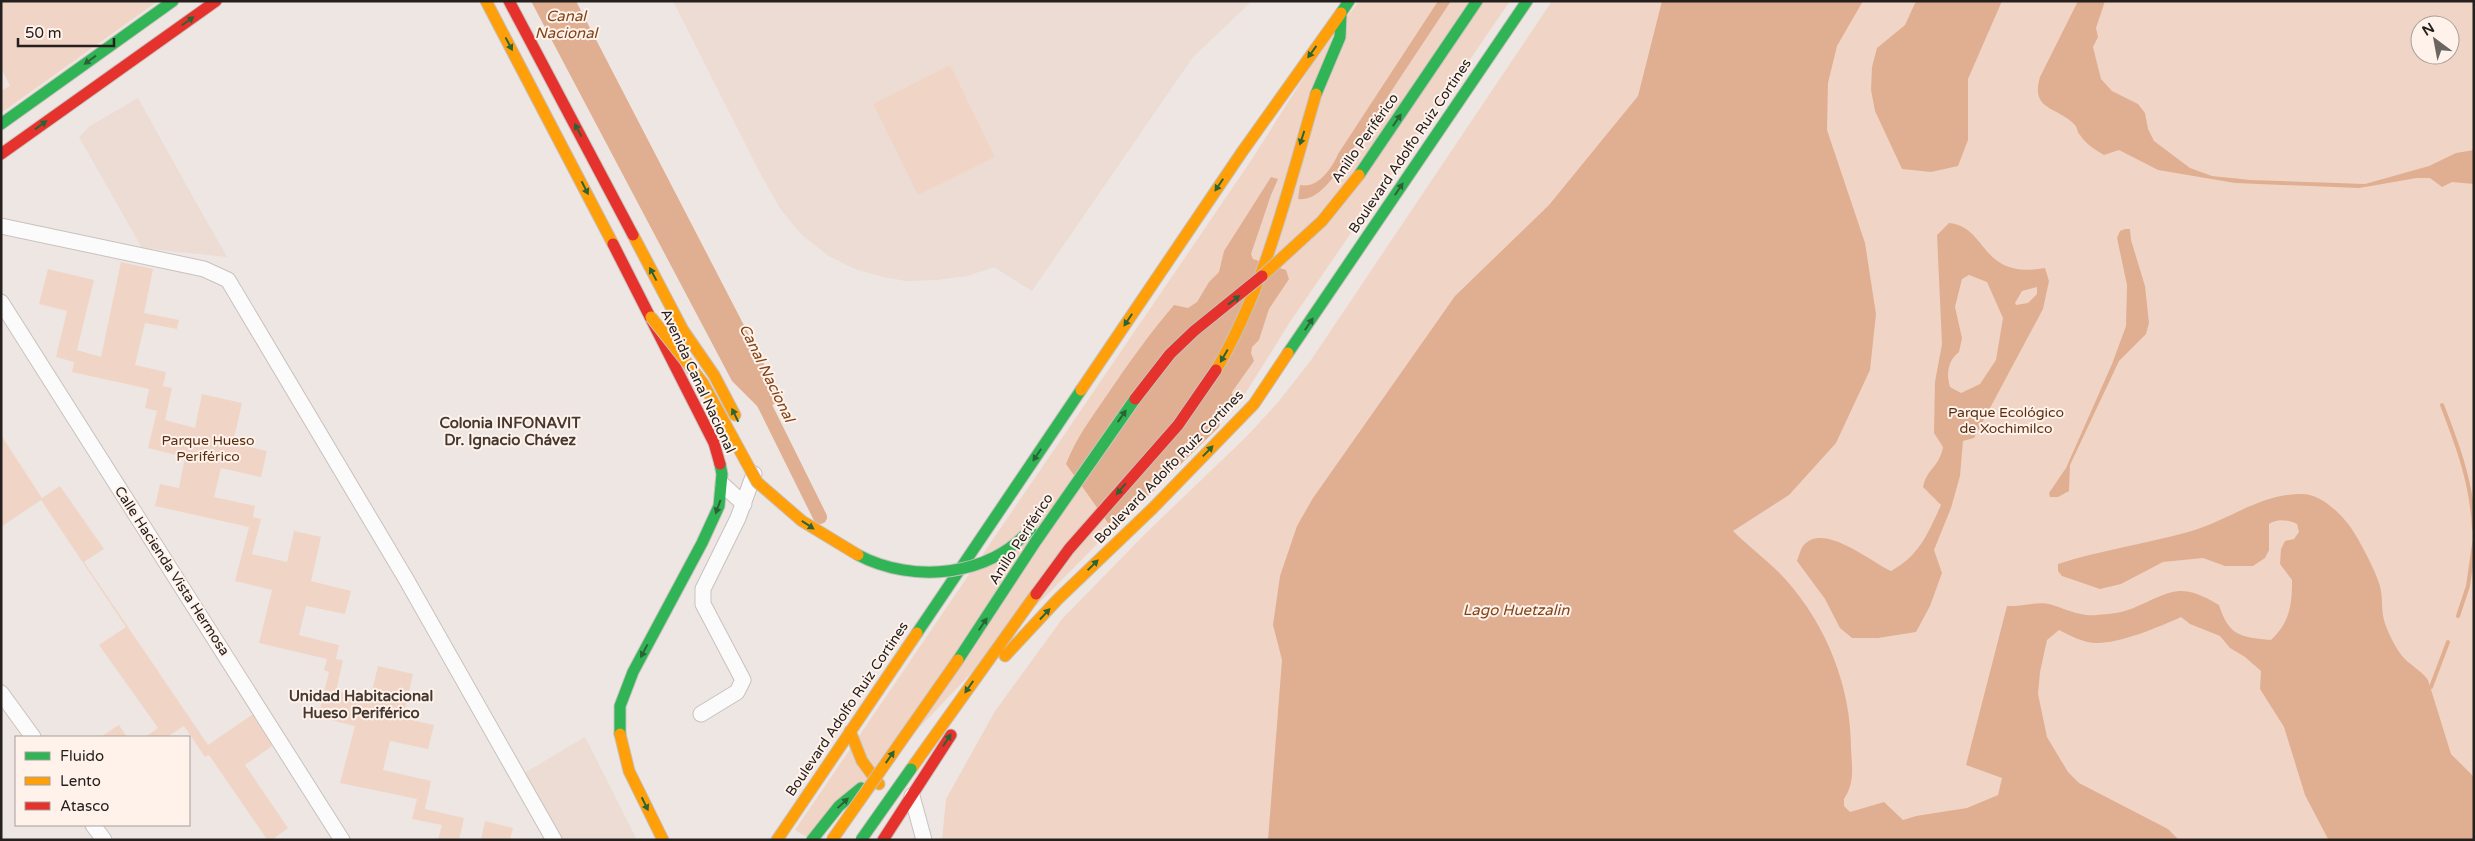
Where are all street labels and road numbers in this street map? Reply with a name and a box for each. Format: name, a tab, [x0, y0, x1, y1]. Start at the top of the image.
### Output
street label: Boulevard Adolfo Ruiz Cortines	[1345, 55, 1475, 237]
street label: Anillo Periférico	[1328, 90, 1402, 186]
street label: Avenida Canal Nacional	[657, 306, 739, 456]
street label: Boulevard Adolfo Ruiz Cortines	[1091, 386, 1247, 547]
street label: Calle Hacienda Vista Hermosa	[111, 483, 233, 659]
street label: Anillo Periférico	[985, 490, 1057, 588]
street label: Boulevard Adolfo Ruiz Cortines	[782, 618, 912, 800]

